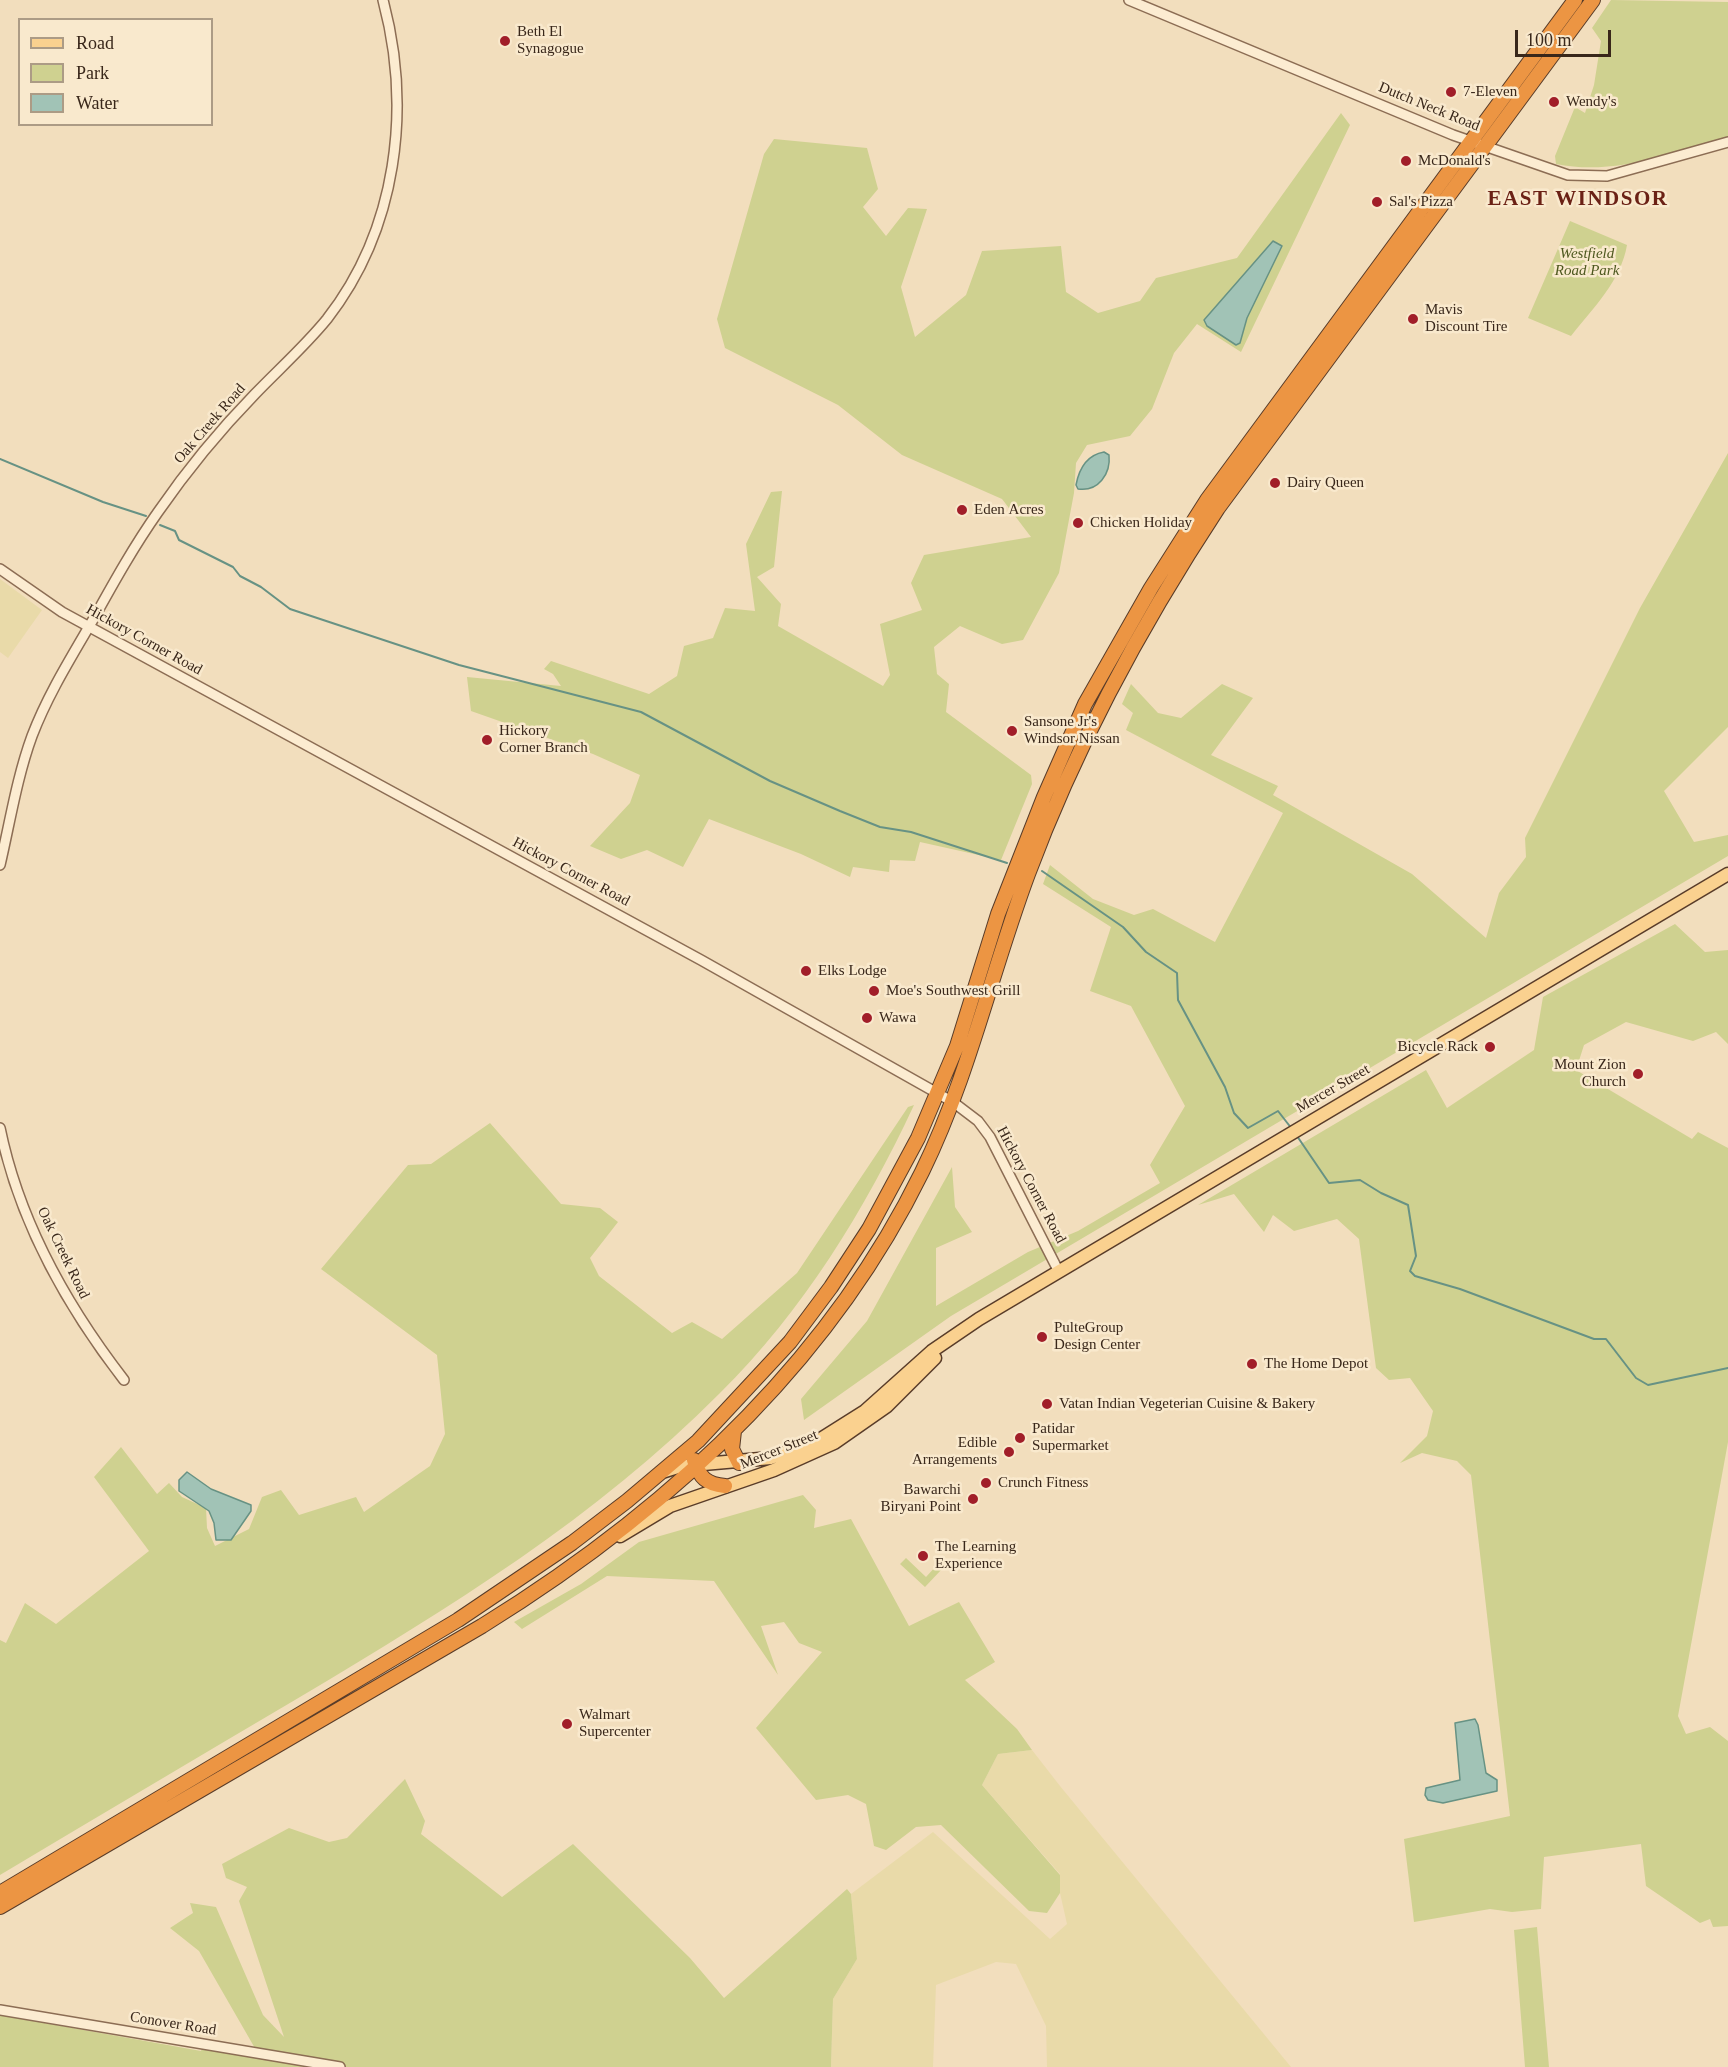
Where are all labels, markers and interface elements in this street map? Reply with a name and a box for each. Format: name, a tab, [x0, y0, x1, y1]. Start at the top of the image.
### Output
legend	[18, 18, 213, 126]
scale bar	[1518, 18, 1614, 56]
place label: Beth El Synagogue	[517, 23, 584, 58]
text: 100 m	[1526, 30, 1572, 50]
text: Road	[76, 33, 114, 53]
marker: Beth El Synagogue	[498, 34, 512, 48]
text: Park	[76, 63, 109, 83]
street label: Dutch Neck Road	[1376, 79, 1482, 135]
place label: 7-Eleven	[1463, 83, 1517, 101]
marker: 7-Eleven	[1444, 85, 1458, 99]
text: Water	[76, 93, 119, 113]
place label: Wendy's	[1566, 93, 1617, 111]
marker: Wendy's	[1547, 95, 1561, 109]
place label: McDonald's	[1418, 152, 1491, 170]
marker: McDonald's	[1399, 154, 1413, 168]
district label: EAST WINDSOR	[1488, 187, 1668, 213]
place label: Sal's Pizza	[1389, 193, 1453, 211]
marker: Sal's Pizza	[1370, 195, 1384, 209]
park label: Westfield Road Park	[1555, 245, 1619, 280]
place label: Mavis Discount Tire	[1425, 301, 1507, 336]
marker: Mavis Discount Tire	[1406, 312, 1420, 326]
street label: Oak Creek Road	[170, 380, 250, 468]
place label: Dairy Queen	[1287, 474, 1364, 492]
marker: Dairy Queen	[1268, 476, 1282, 490]
place label: Eden Acres	[974, 501, 1044, 519]
marker: Eden Acres	[955, 503, 969, 517]
place label: Chicken Holiday	[1090, 514, 1192, 532]
marker: Chicken Holiday	[1071, 516, 1085, 530]
street label: Hickory Corner Road	[83, 601, 205, 679]
place label: Sansone Jr's Windsor Nissan	[1024, 713, 1120, 748]
place label: Hickory Corner Branch	[499, 722, 588, 757]
marker: Sansone Jr's Windsor Nissan	[1005, 724, 1019, 738]
marker: Hickory Corner Branch	[480, 733, 494, 747]
street label: Hickory Corner Road	[509, 834, 633, 910]
place label: Elks Lodge	[818, 962, 887, 980]
marker: Elks Lodge	[799, 964, 813, 978]
place label: Moe's Southwest Grill	[886, 982, 1020, 1000]
marker: Moe's Southwest Grill	[867, 984, 881, 998]
place label: Wawa	[879, 1009, 916, 1027]
marker: Wawa	[860, 1011, 874, 1025]
place label: Bicycle Rack	[1398, 1038, 1478, 1056]
marker: Bicycle Rack	[1483, 1040, 1497, 1054]
place label: Mount Zion Church	[1554, 1056, 1626, 1091]
street label: Mercer Street	[1293, 1061, 1373, 1117]
marker: Mount Zion Church	[1631, 1067, 1645, 1081]
street label: Hickory Corner Road	[993, 1123, 1069, 1247]
street label: Oak Creek Road	[33, 1204, 93, 1302]
place label: PulteGroup Design Center	[1054, 1319, 1140, 1354]
marker: PulteGroup Design Center	[1035, 1330, 1049, 1344]
place label: The Home Depot	[1264, 1355, 1368, 1373]
marker: The Home Depot	[1245, 1357, 1259, 1371]
place label: Vatan Indian Vegeterian Cuisine & Bakery	[1059, 1395, 1315, 1413]
marker: Vatan Indian Vegeterian Cuisine & Bakery	[1040, 1397, 1054, 1411]
place label: Patidar Supermarket	[1032, 1420, 1109, 1455]
street label: Mercer Street	[738, 1426, 820, 1474]
marker: Patidar Supermarket	[1013, 1431, 1027, 1445]
place label: Edible Arrangements	[912, 1434, 997, 1469]
marker: Edible Arrangements	[1002, 1445, 1016, 1459]
place label: Crunch Fitness	[998, 1474, 1088, 1492]
marker: Crunch Fitness	[979, 1476, 993, 1490]
place label: Bawarchi Biryani Point	[881, 1481, 961, 1516]
marker: Bawarchi Biryani Point	[966, 1492, 980, 1506]
place label: The Learning Experience	[935, 1538, 1016, 1573]
marker: The Learning Experience	[916, 1549, 930, 1563]
place label: Walmart Supercenter	[579, 1706, 651, 1741]
marker: Walmart Supercenter	[560, 1717, 574, 1731]
street label: Conover Road	[129, 2008, 217, 2040]

